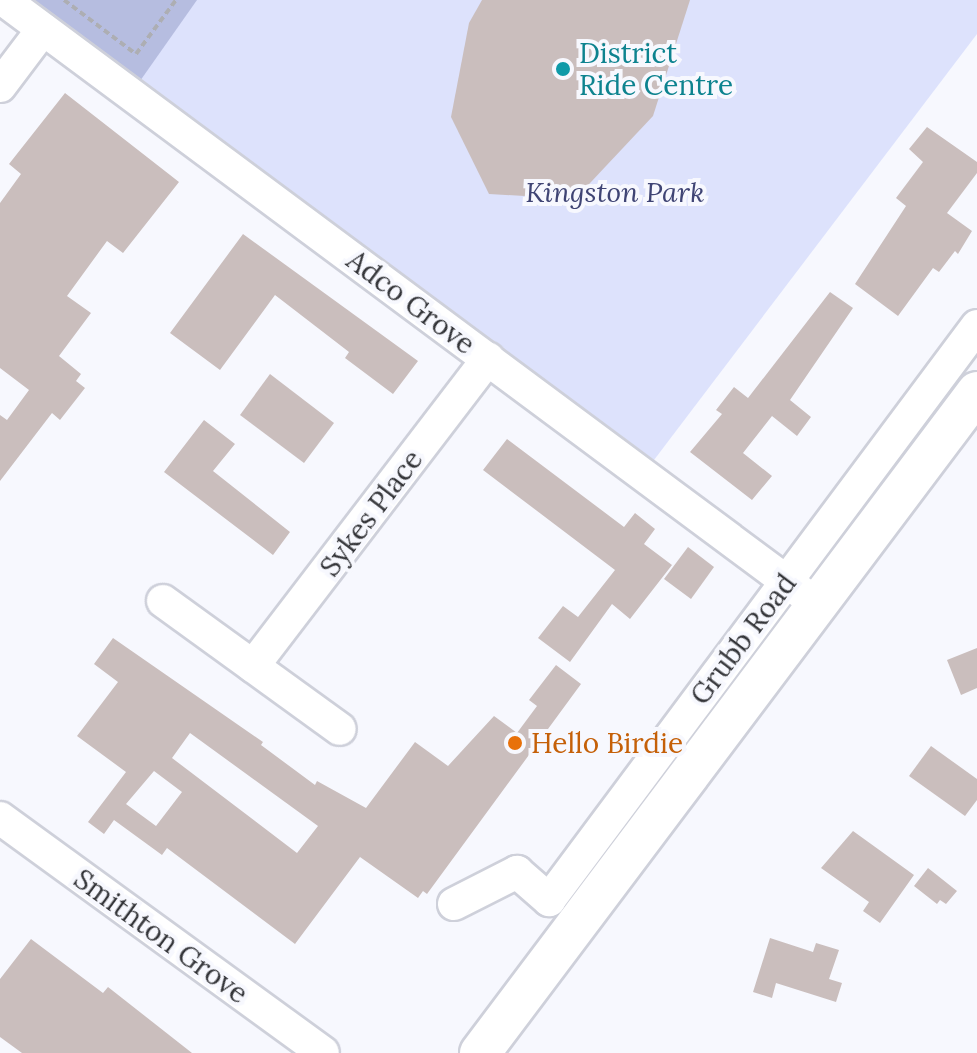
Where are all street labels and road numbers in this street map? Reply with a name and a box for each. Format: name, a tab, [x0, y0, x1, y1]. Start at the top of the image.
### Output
street label: Adco Grove	[340, 243, 482, 361]
street label: Sykes Place	[313, 443, 429, 583]
street label: Grubb Road	[683, 567, 803, 711]
street label: Smithton Grove	[68, 862, 254, 1010]

